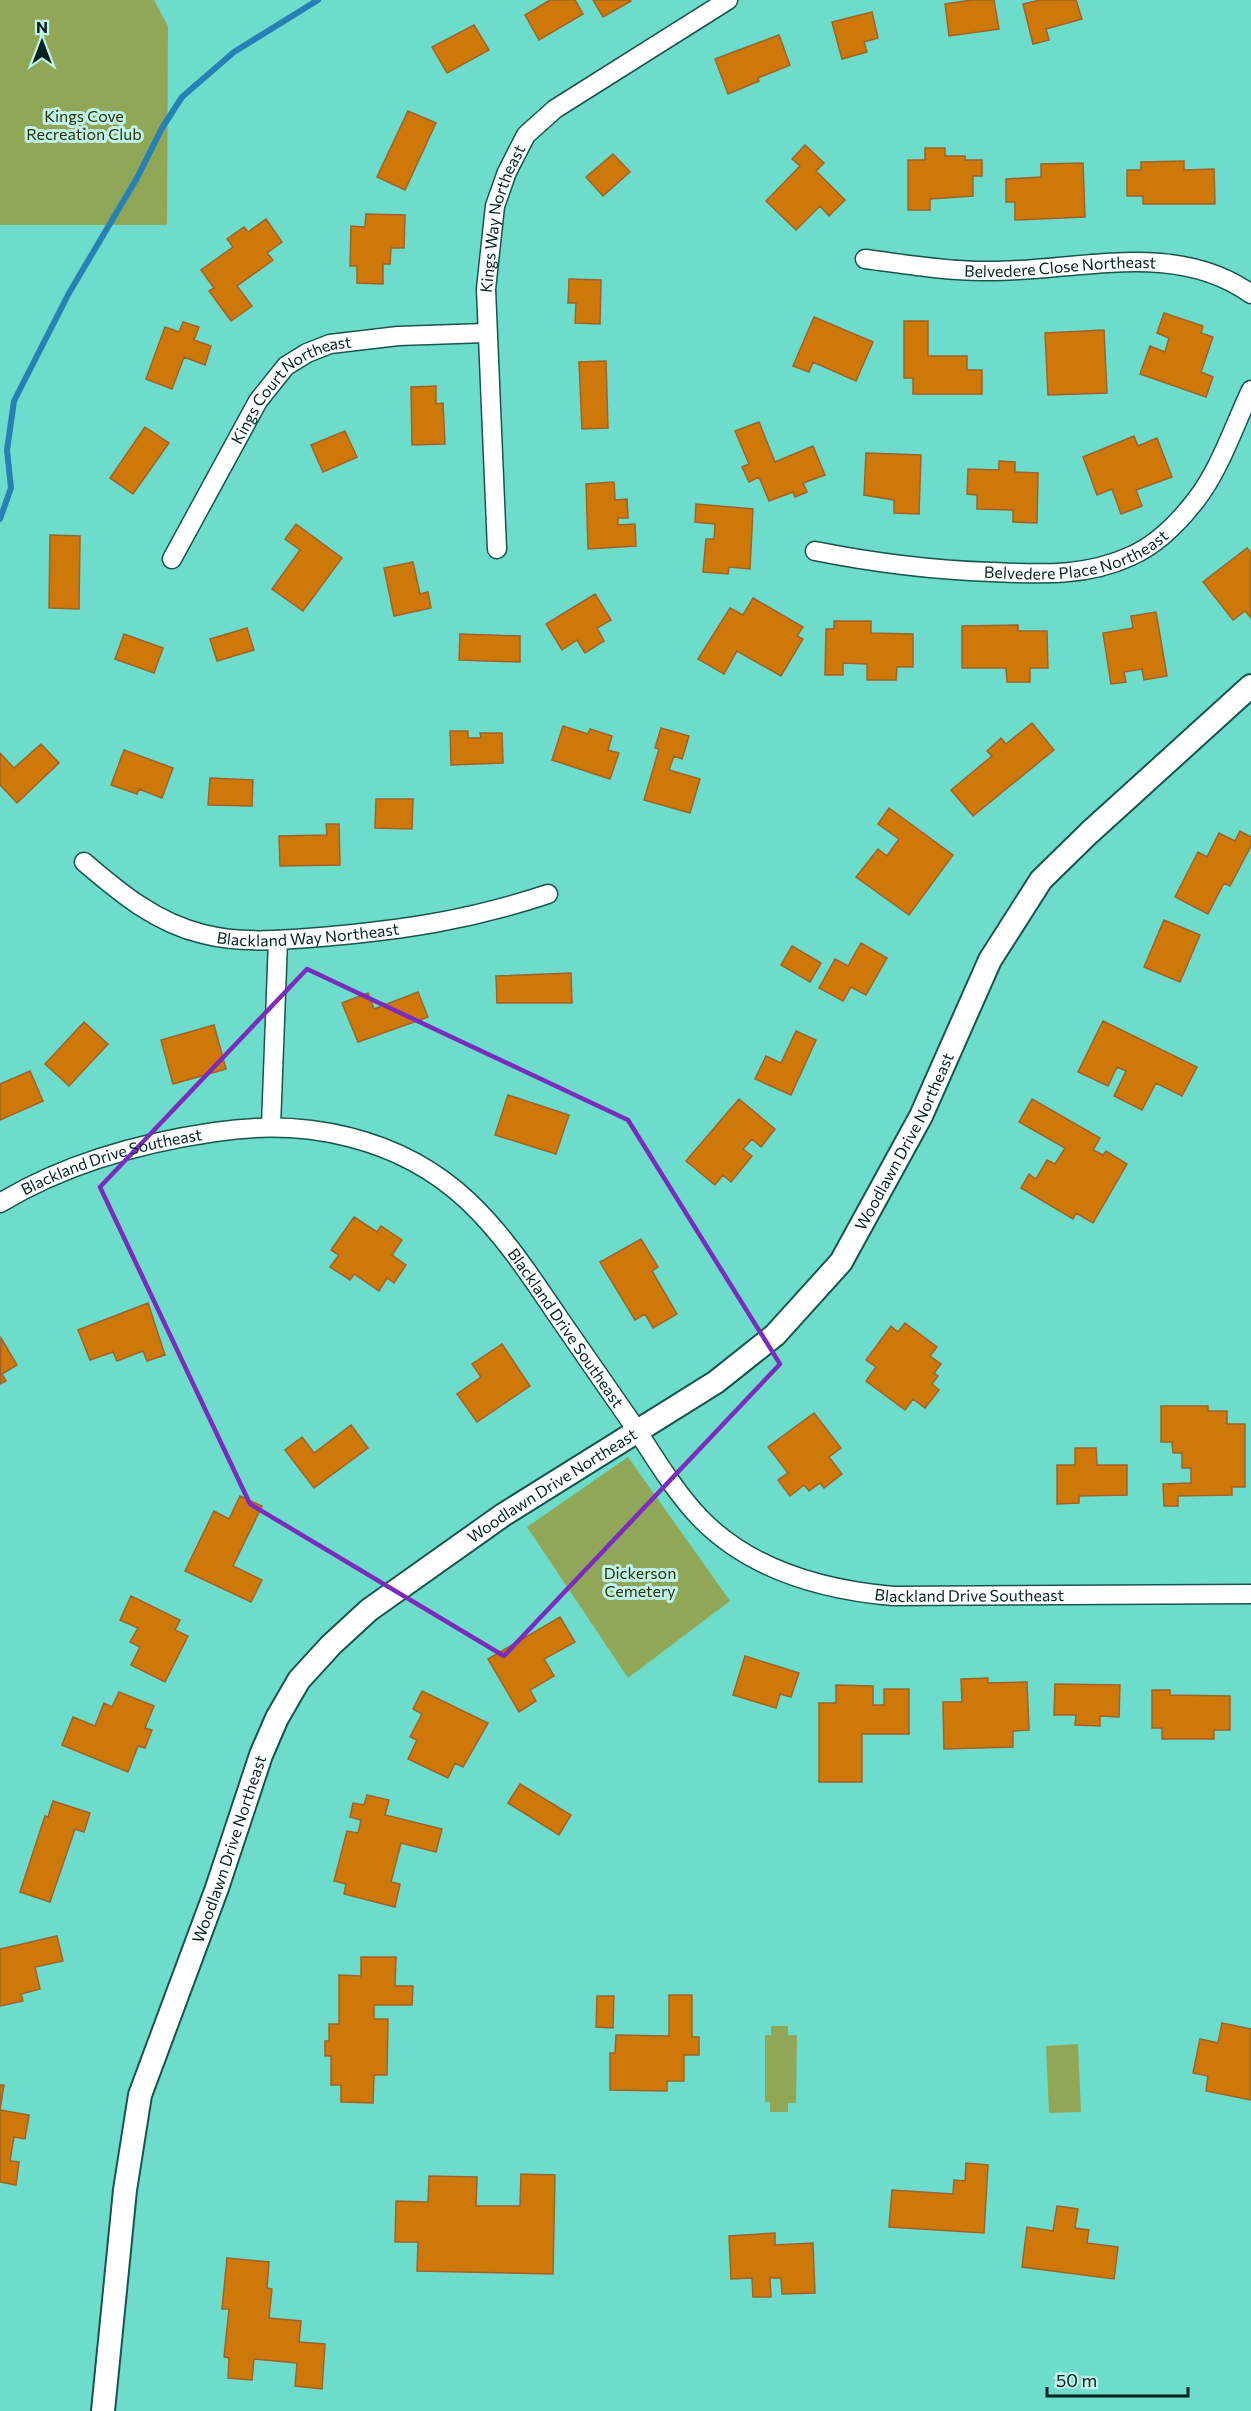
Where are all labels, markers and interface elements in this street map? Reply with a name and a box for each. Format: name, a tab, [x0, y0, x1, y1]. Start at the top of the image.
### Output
north arrow	[12, 12, 72, 72]
text: N	[36, 17, 48, 36]
park label: Kings Cove Recreation Club	[26, 106, 142, 143]
street label: Kings Way Northeast	[476, 141, 529, 293]
street label: Belvedere Close Northeast	[964, 252, 1157, 280]
street label: Kings Court Northeast	[227, 332, 353, 447]
street label: Belvedere Place Northeast	[984, 525, 1172, 582]
street label: Blackland Way Northeast	[215, 919, 401, 949]
street label: Woodlawn Drive Northeast	[850, 1049, 957, 1233]
street label: Blackland Drive Southeast	[17, 1124, 204, 1198]
street label: Blackland Drive Southeast	[504, 1244, 628, 1411]
street label: Woodlawn Drive Northeast	[463, 1424, 640, 1546]
park label: Dickerson Cemetery	[604, 1563, 676, 1600]
street label: Blackland Drive Southeast	[874, 1584, 1065, 1605]
street label: Woodlawn Drive Northeast	[188, 1752, 269, 1945]
scale bar	[1047, 2360, 1188, 2398]
text: 50 m	[1056, 2369, 1097, 2391]

